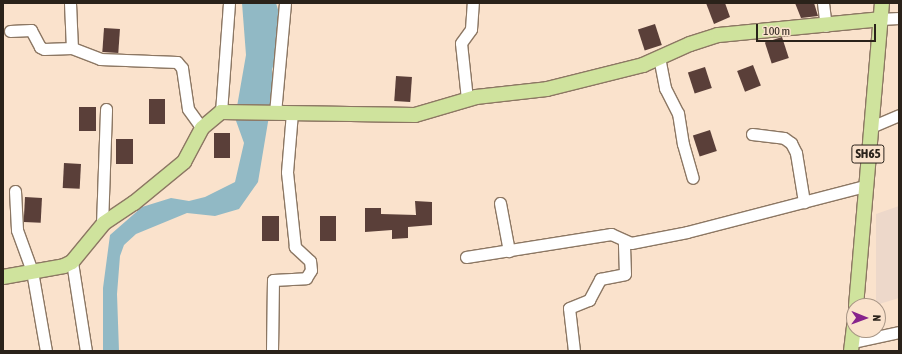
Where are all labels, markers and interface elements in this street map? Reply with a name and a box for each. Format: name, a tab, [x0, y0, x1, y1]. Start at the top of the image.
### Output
scale bar	[758, 16, 878, 42]
text: 100 m	[763, 24, 790, 38]
road number: SH65	[851, 143, 885, 165]
north arrow	[846, 298, 886, 338]
text: N	[871, 315, 883, 322]

